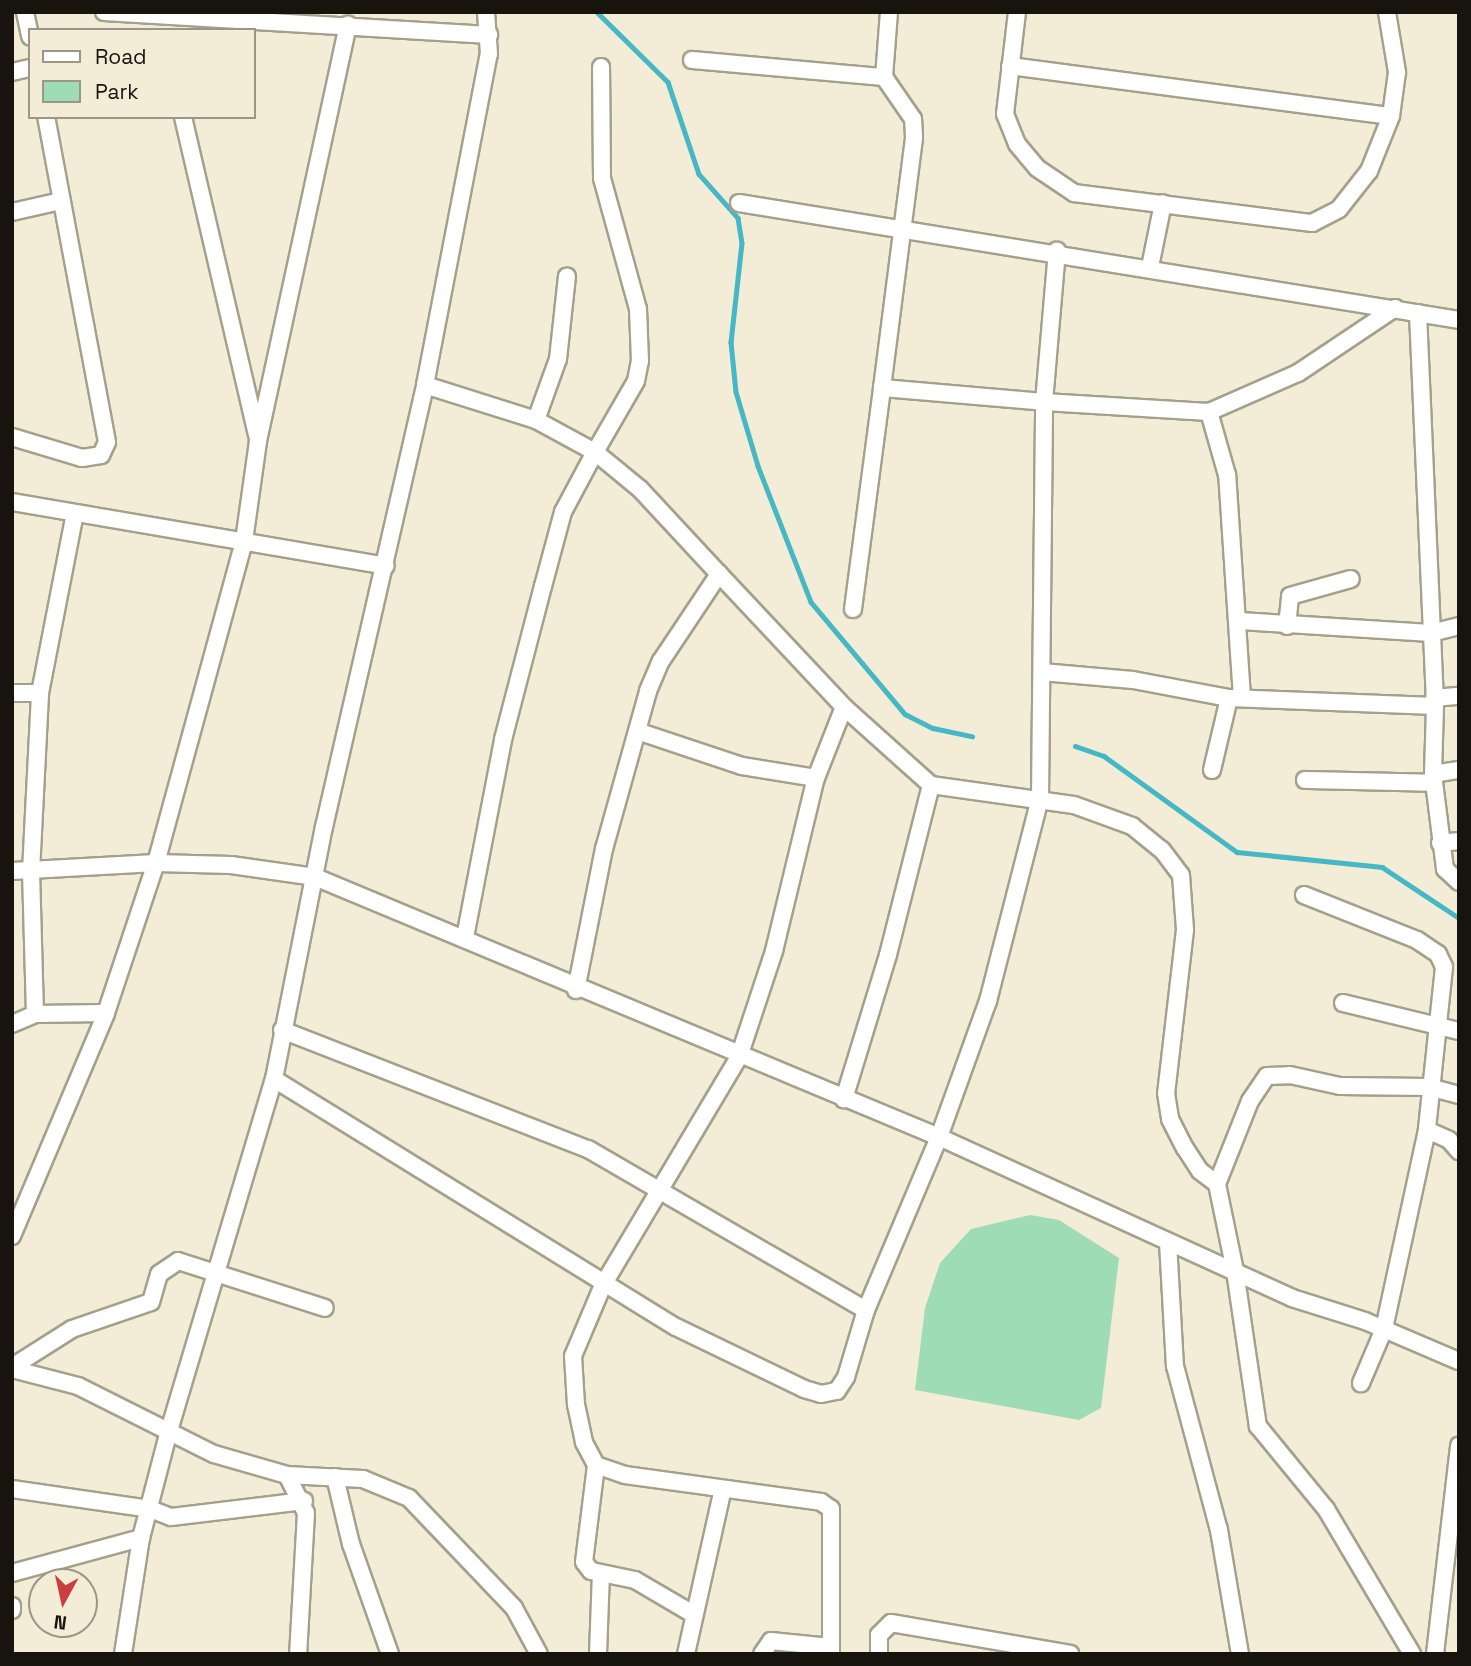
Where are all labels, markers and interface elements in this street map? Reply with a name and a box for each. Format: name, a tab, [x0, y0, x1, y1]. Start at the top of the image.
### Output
legend	[28, 28, 256, 119]
text: Road	[95, 43, 147, 70]
text: Park	[95, 78, 139, 105]
north arrow	[28, 1568, 98, 1638]
text: N	[52, 1609, 68, 1636]

